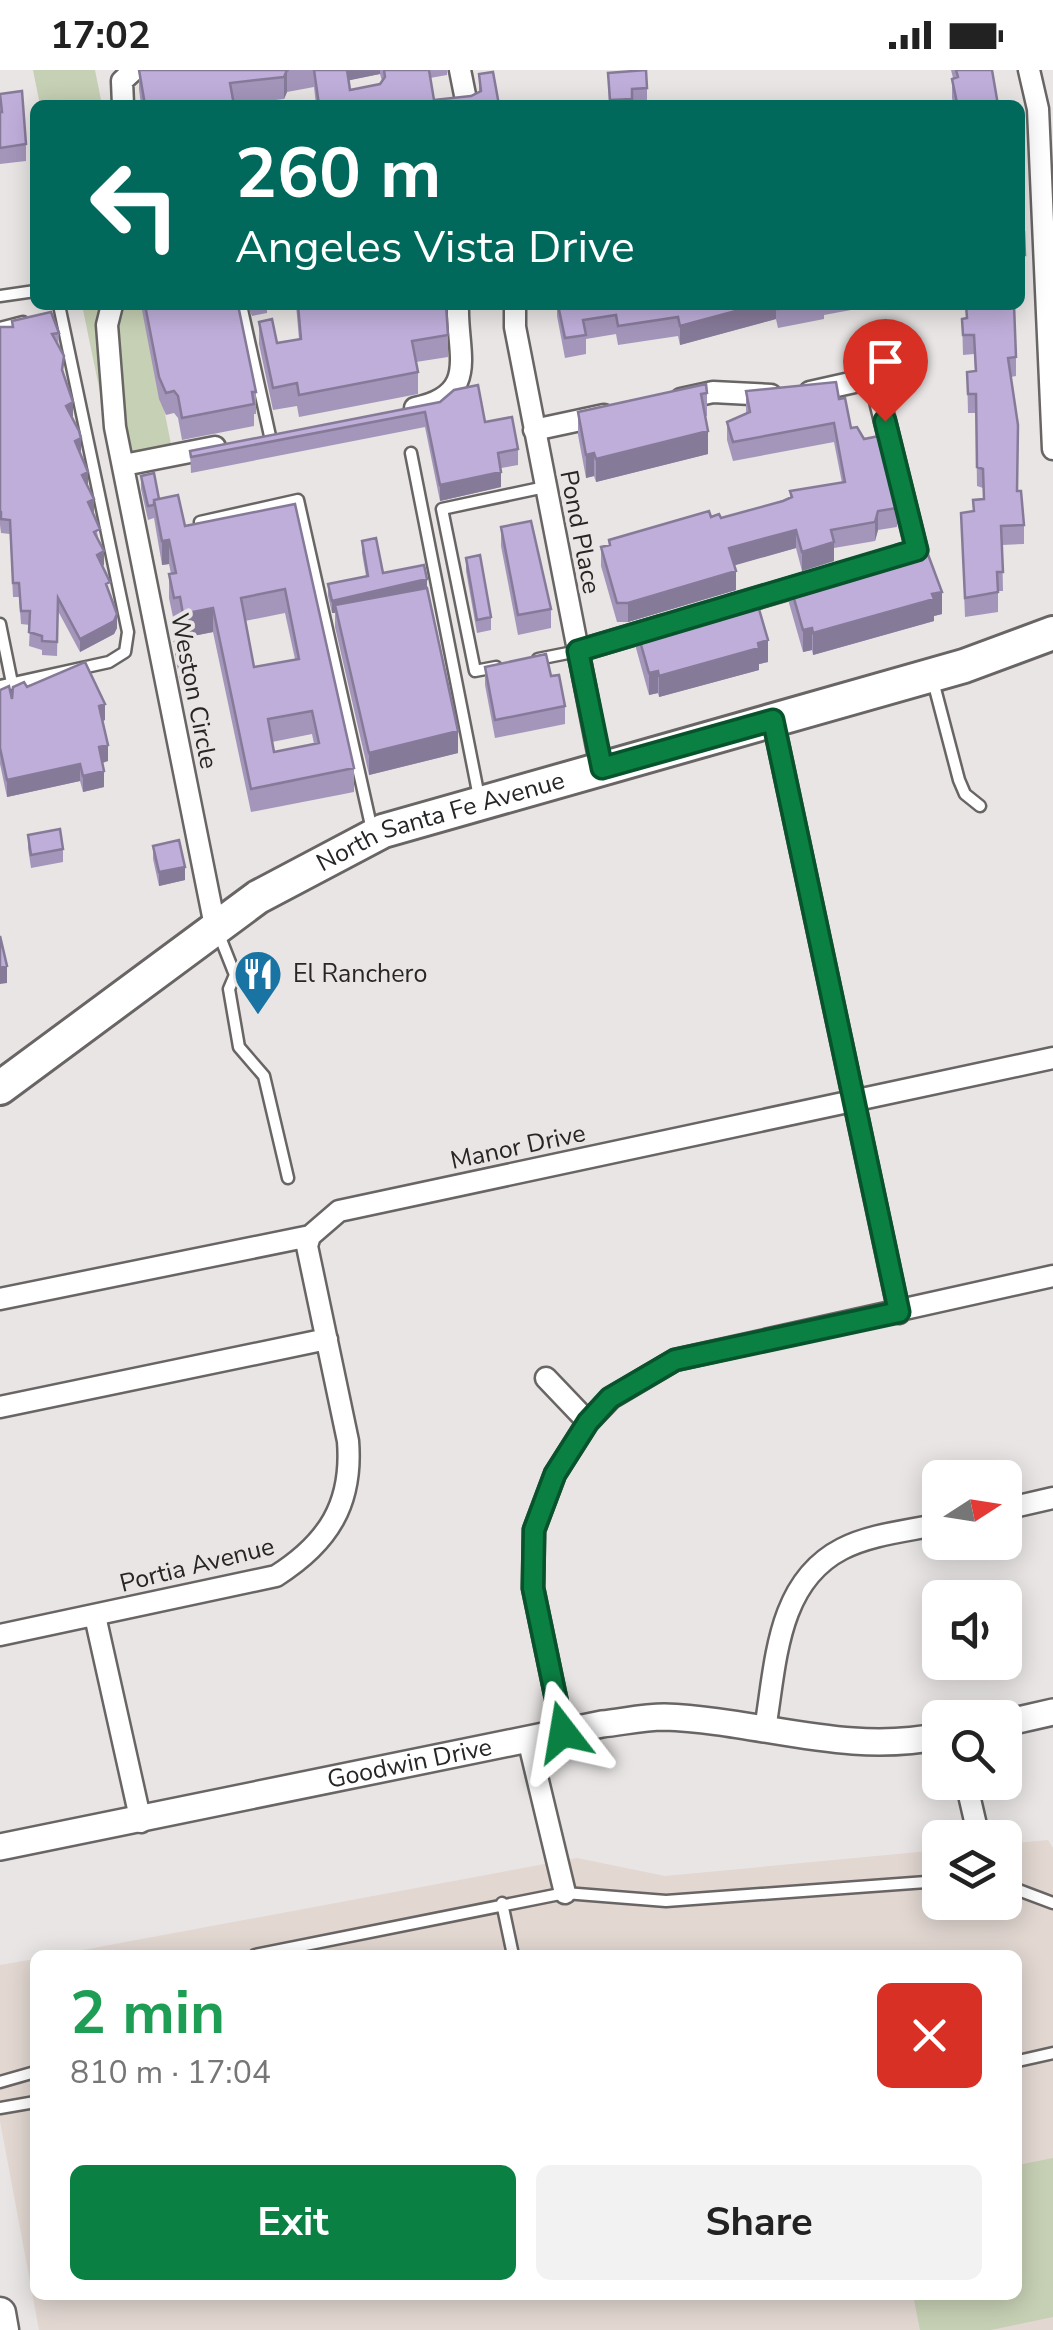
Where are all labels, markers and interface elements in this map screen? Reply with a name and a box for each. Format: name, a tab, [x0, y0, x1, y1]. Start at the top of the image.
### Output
text: 17:02	[50, 10, 151, 61]
text: 260 m	[235, 126, 441, 222]
icon: left	[70, 140, 200, 270]
text: Angeles Vista Drive	[235, 217, 635, 278]
pin	[843, 319, 928, 422]
icon: arrive	[858, 334, 913, 389]
street label: Pond Place	[551, 467, 609, 597]
street label: Weston Circle	[162, 610, 226, 772]
street label: North Santa Fe Avenue	[311, 763, 569, 880]
restaurant icon: El Ranchero	[232, 948, 284, 1016]
place label: El Ranchero	[293, 957, 427, 991]
street label: Manor Drive	[447, 1116, 589, 1178]
north arrow	[922, 1460, 1022, 1560]
map controls	[922, 1460, 1022, 1920]
street label: Portia Avenue	[116, 1529, 278, 1601]
button: sound	[922, 1580, 1022, 1680]
position arrow	[511, 1680, 615, 1784]
button: search	[922, 1700, 1022, 1800]
street label: Goodwin Drive	[324, 1730, 495, 1797]
button: layers	[922, 1820, 1022, 1920]
text: 2 min	[70, 1972, 225, 2054]
button: close	[877, 1983, 982, 2088]
text: 810 m · 17:04	[70, 2051, 271, 2094]
button: Exit	[70, 2165, 516, 2280]
button: Share	[536, 2165, 982, 2280]

